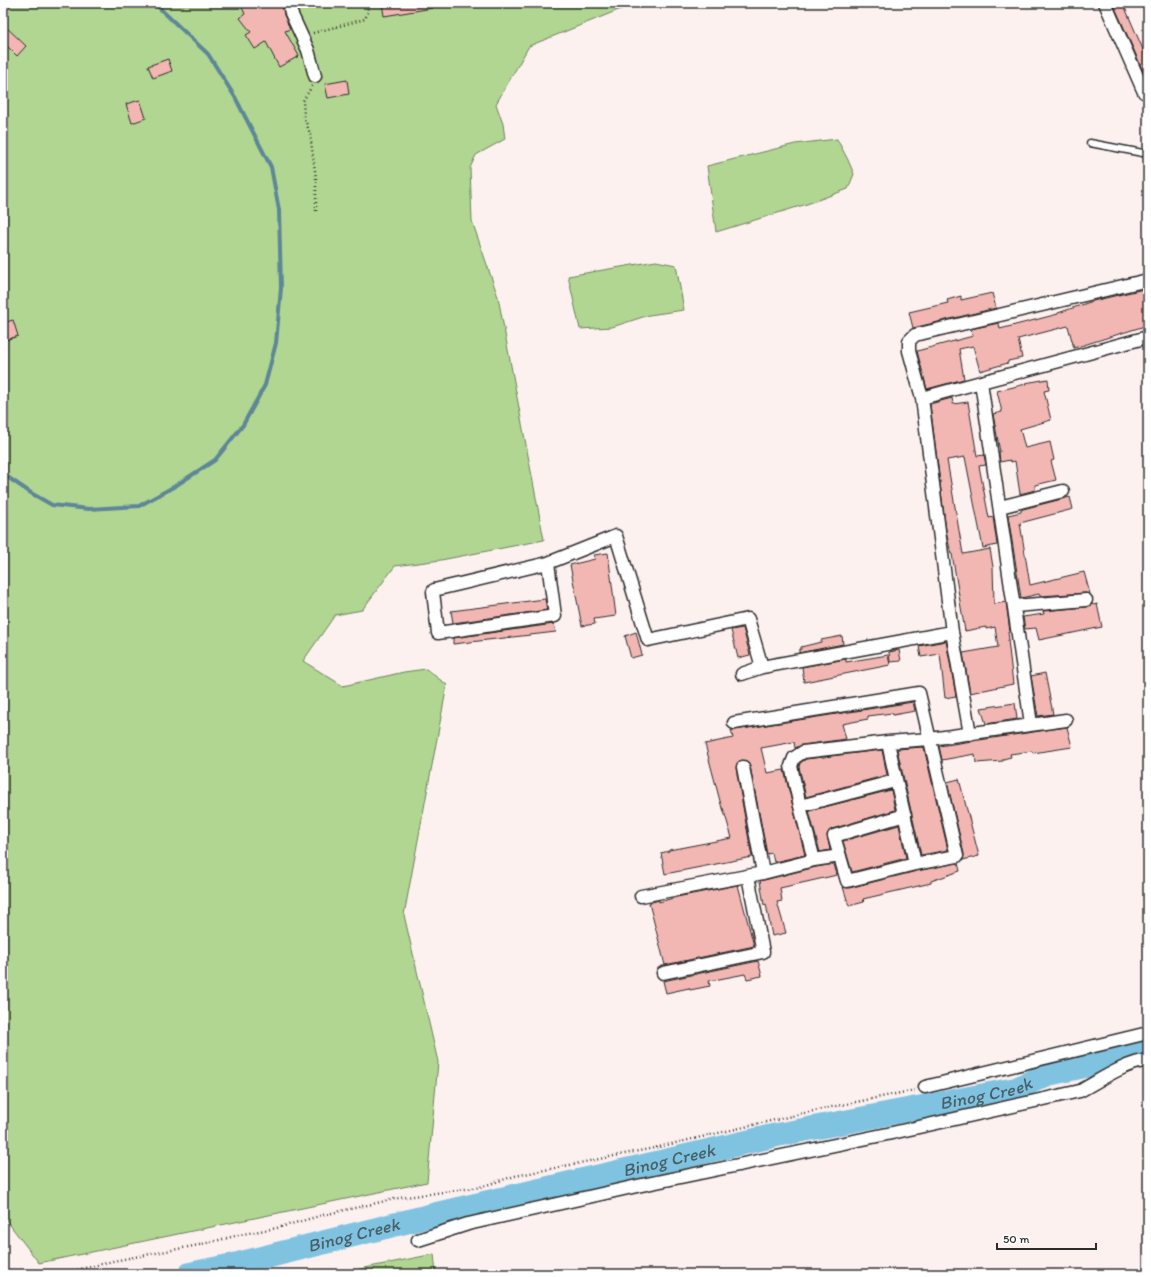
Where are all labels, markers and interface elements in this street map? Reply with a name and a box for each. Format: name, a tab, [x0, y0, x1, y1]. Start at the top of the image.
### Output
water label: Binog Creek	[938, 1071, 1037, 1114]
water label: Binog Creek	[620, 1138, 719, 1182]
water label: Binog Creek	[305, 1212, 403, 1257]
scale bar	[997, 1225, 1096, 1251]
text: 50 m	[1003, 1232, 1029, 1246]

